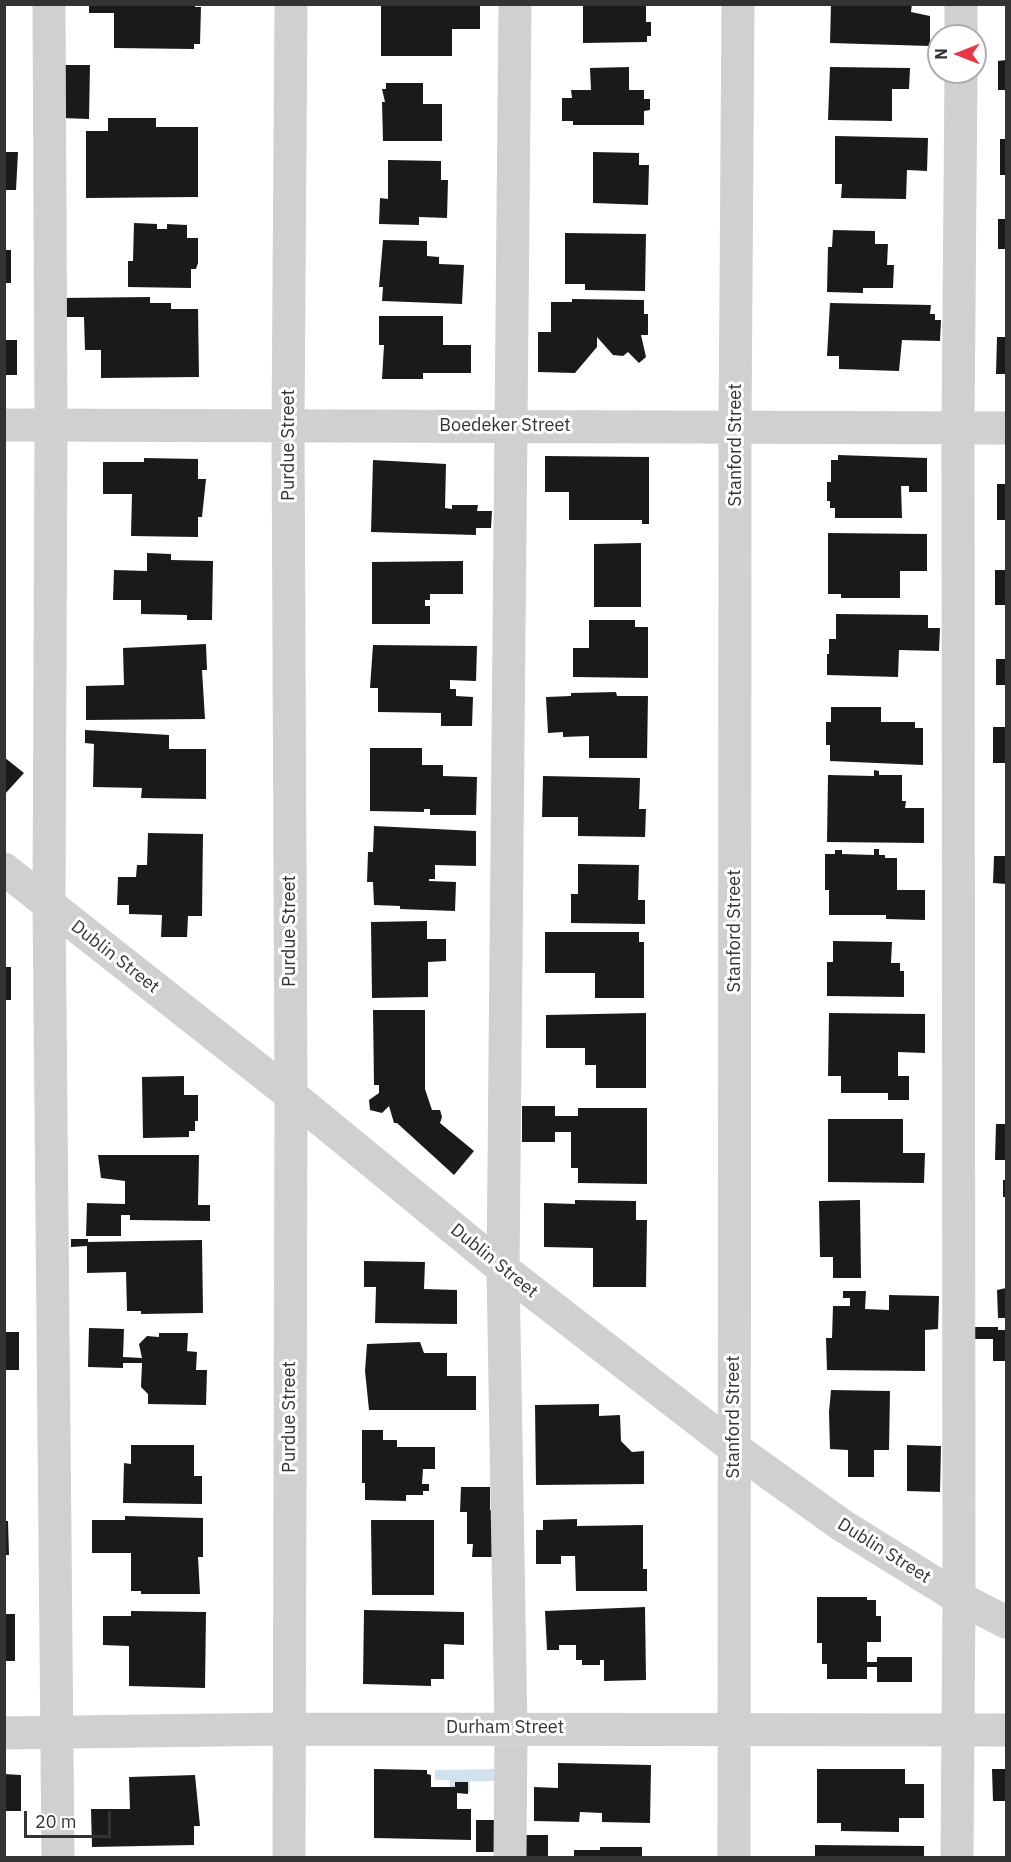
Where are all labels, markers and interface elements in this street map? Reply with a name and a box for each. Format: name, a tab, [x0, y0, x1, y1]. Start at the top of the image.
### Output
north arrow	[927, 24, 987, 84]
text: N	[931, 48, 951, 60]
street label: Stanford Street	[725, 383, 747, 507]
street label: Purdue Street	[278, 389, 300, 501]
street label: Boedeker Street	[439, 415, 571, 437]
street label: Stanford Street	[724, 869, 746, 993]
street label: Purdue Street	[279, 875, 301, 987]
street label: Dublin Street	[67, 916, 163, 998]
street label: Dublin Street	[446, 1219, 542, 1303]
street label: Stanford Street	[723, 1355, 745, 1479]
street label: Purdue Street	[279, 1361, 301, 1473]
street label: Dublin Street	[833, 1514, 935, 1588]
street label: Durham Street	[446, 1717, 564, 1739]
scale bar	[27, 1799, 114, 1837]
text: 20 m	[35, 1810, 77, 1833]

